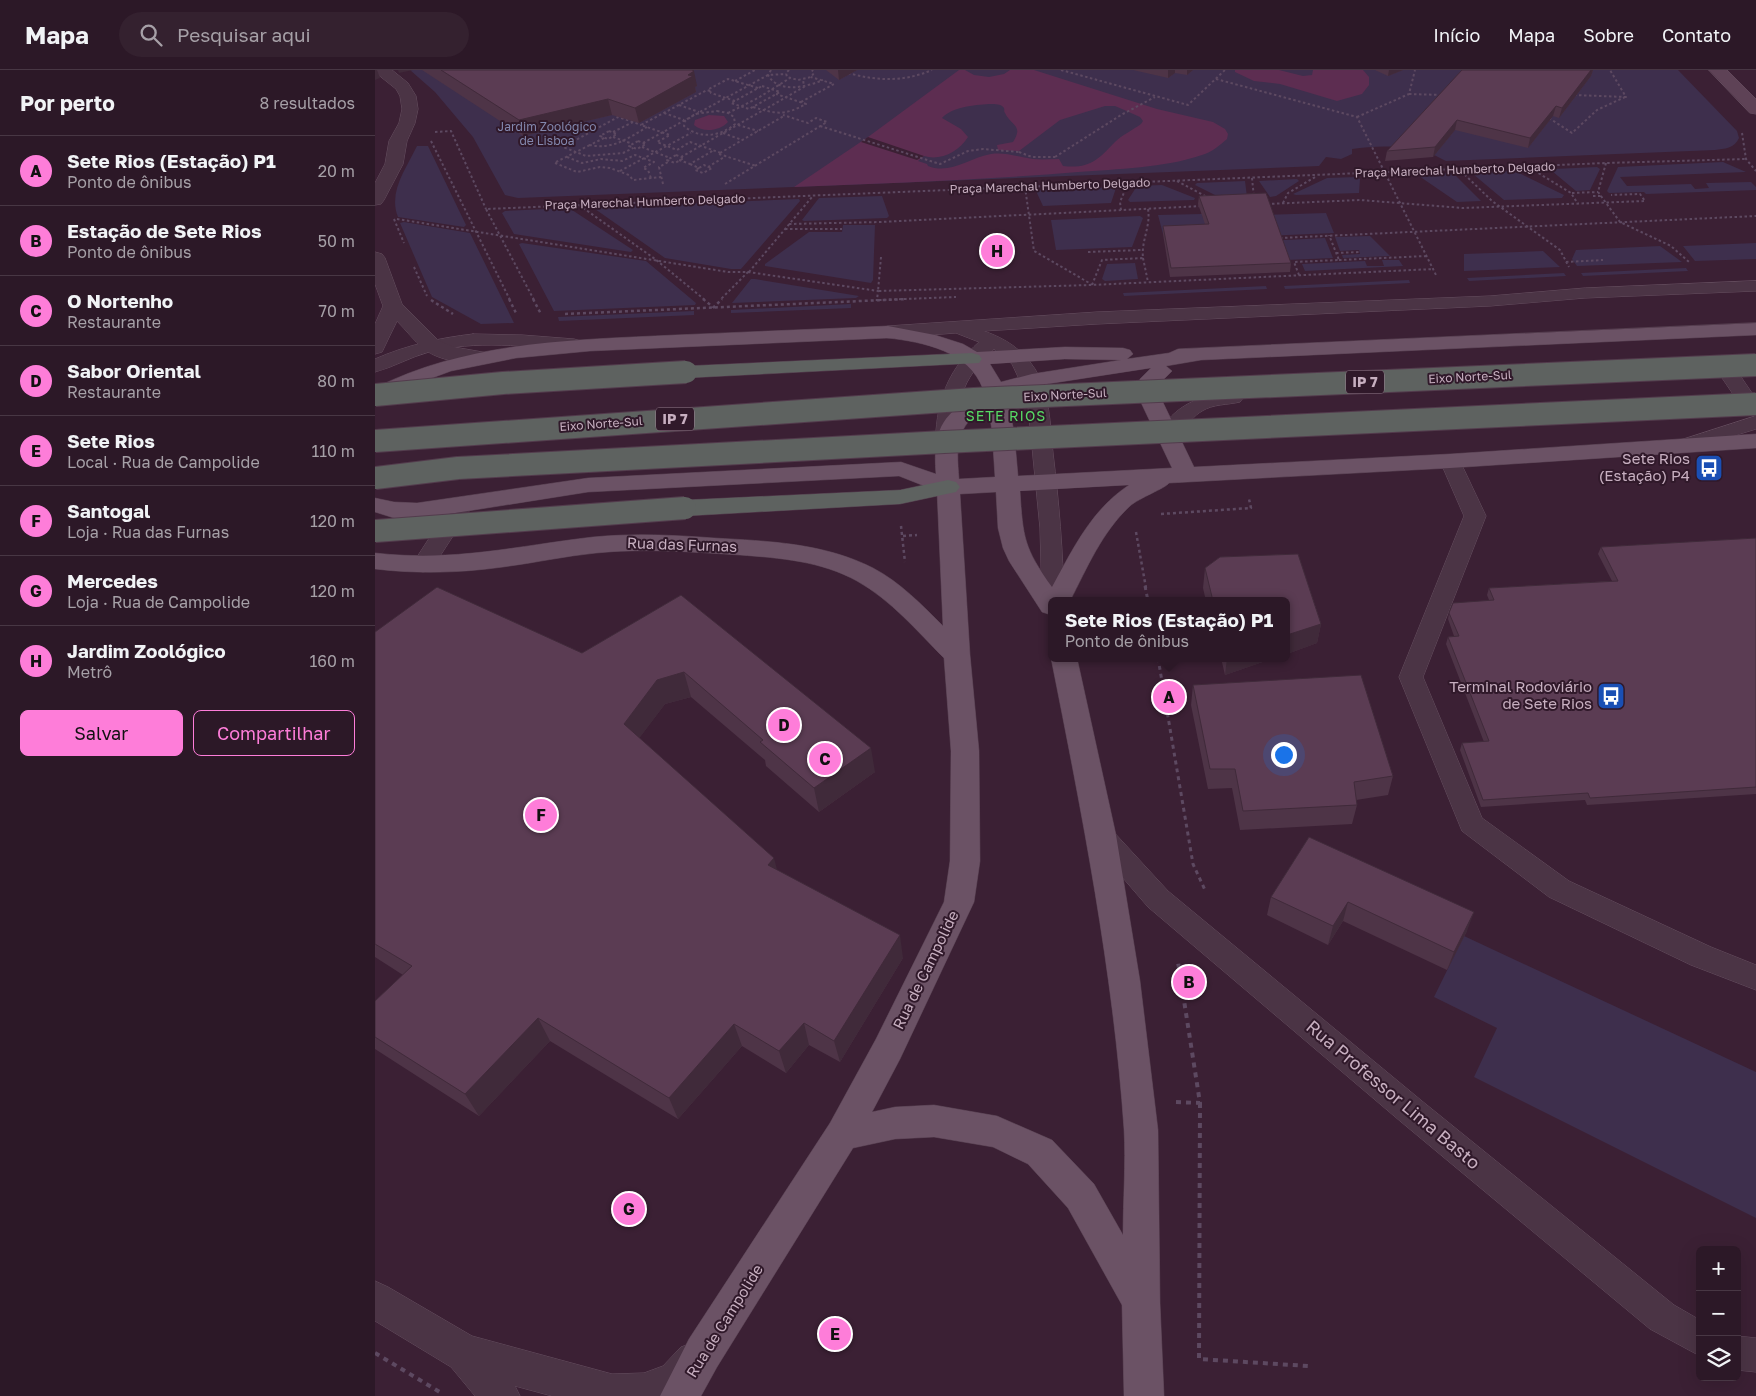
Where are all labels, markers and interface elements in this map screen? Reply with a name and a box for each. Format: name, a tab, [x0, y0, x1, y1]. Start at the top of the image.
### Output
search box	[119, 12, 469, 57]
text: Mapa	[25, 20, 89, 49]
icon: search	[137, 21, 165, 49]
text: Pesquisar aqui	[177, 23, 311, 46]
text: Início	[1433, 24, 1480, 46]
text: Mapa	[1508, 24, 1555, 46]
text: Sobre	[1583, 24, 1634, 46]
text: Contato	[1662, 24, 1731, 46]
text: Por perto	[20, 90, 115, 116]
text: 8 resultados	[260, 93, 355, 113]
park label: Jardim Zoológico de Lisboa	[498, 119, 596, 148]
text: Sete Rios (Estação) P1	[67, 149, 276, 172]
street label: Praça Marechal Humberto Delgado	[1354, 159, 1556, 180]
text: A	[30, 161, 42, 181]
text: 20 m	[318, 161, 355, 181]
text: Ponto de ônibus	[67, 172, 191, 192]
street label: Praça Marechal Humberto Delgado	[949, 175, 1151, 196]
street label: Praça Marechal Humberto Delgado	[544, 191, 746, 212]
text: Estação de Sete Rios	[67, 219, 262, 242]
text: B	[30, 231, 42, 251]
text: 50 m	[318, 231, 355, 251]
pin: H	[981, 232, 1013, 270]
text: Ponto de ônibus	[67, 242, 191, 262]
text: O Nortenho	[67, 289, 173, 312]
text: C	[30, 301, 42, 321]
text: 70 m	[318, 301, 355, 321]
text: Restaurante	[67, 312, 161, 332]
text: Sabor Oriental	[67, 359, 201, 382]
street label: Eixo Norte-Sul	[1428, 367, 1512, 386]
road number: IP 7	[1346, 370, 1384, 394]
text: D	[30, 371, 42, 391]
text: 80 m	[317, 371, 355, 391]
text: Restaurante	[67, 382, 161, 402]
street label: Eixo Norte-Sul	[1023, 385, 1107, 404]
district label: SETE RIOS	[966, 407, 1046, 424]
road number: IP 7	[656, 408, 694, 430]
street label: Eixo Norte-Sul	[559, 413, 643, 434]
text: Sete Rios	[67, 429, 155, 452]
text: E	[31, 441, 41, 461]
text: 110 m	[311, 441, 355, 461]
place label: Sete Rios (Estação) P4	[1599, 449, 1690, 484]
text: Local · Rua de Campolide	[67, 452, 260, 472]
bus stop icon: Sete Rios (Estação) P4	[1694, 453, 1724, 483]
text: Santogal	[67, 499, 150, 522]
text: F	[31, 511, 41, 531]
text: 120 m	[310, 511, 355, 531]
text: Loja · Rua das Furnas	[67, 522, 229, 542]
street label: Rua das Furnas	[627, 533, 737, 555]
text: Mercedes	[67, 569, 158, 592]
text: G	[30, 581, 42, 601]
text: 120 m	[310, 581, 355, 601]
text: Loja · Rua de Campolide	[67, 592, 250, 612]
popup	[1048, 597, 1290, 662]
text: Sete Rios (Estação) P1	[1065, 608, 1273, 631]
text: Ponto de ônibus	[1065, 631, 1189, 651]
text: Jardim Zoológico	[67, 639, 226, 662]
text: H	[30, 651, 42, 671]
text: 160 m	[309, 651, 355, 671]
text: Metrô	[67, 662, 112, 682]
place label: Terminal Rodoviário de Sete Rios	[1449, 677, 1592, 712]
pin: A	[1153, 678, 1185, 716]
bus stop icon: Terminal Rodoviário de Sete Rios	[1596, 681, 1626, 711]
pin: D	[768, 706, 800, 744]
button: Salvar	[20, 710, 183, 756]
button: Compartilhar	[193, 710, 355, 756]
pin: C	[809, 740, 841, 778]
your location	[1271, 742, 1297, 768]
pin: F	[525, 796, 557, 834]
street label: Rua de Campolide	[889, 907, 962, 1032]
pin: B	[1173, 963, 1205, 1001]
street label: Rua Professor Lima Basto	[1302, 1015, 1485, 1173]
pin: G	[613, 1190, 645, 1228]
map controls	[1696, 1246, 1741, 1381]
button: +	[1696, 1246, 1741, 1291]
street label: Rua de Campolide	[682, 1260, 766, 1380]
button: −	[1696, 1291, 1741, 1336]
pin: E	[819, 1315, 851, 1353]
button: layers	[1696, 1336, 1741, 1381]

